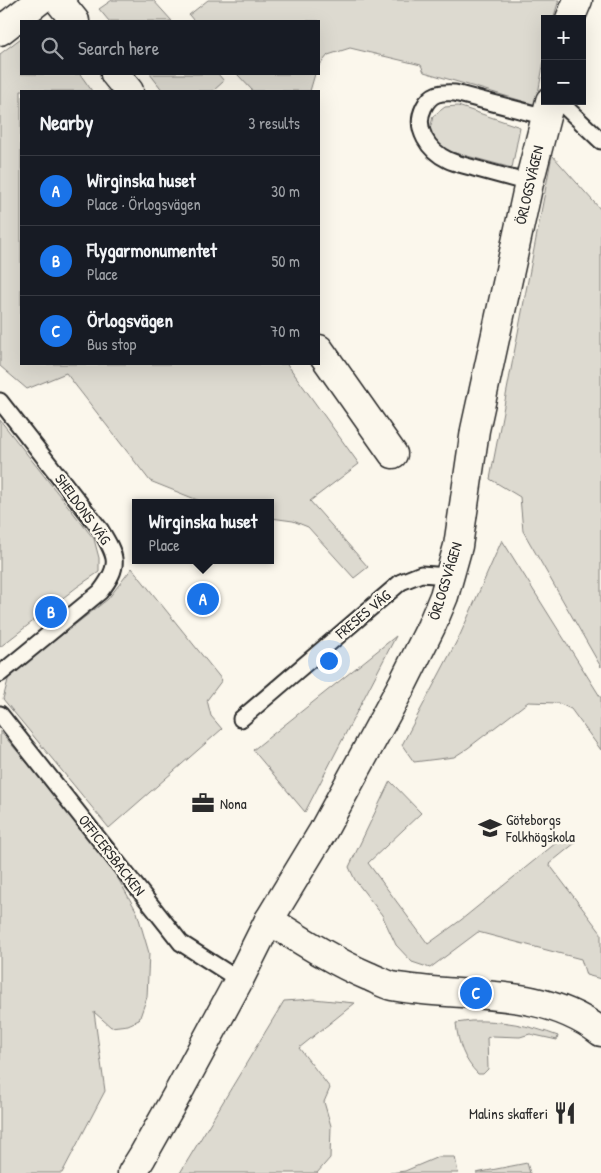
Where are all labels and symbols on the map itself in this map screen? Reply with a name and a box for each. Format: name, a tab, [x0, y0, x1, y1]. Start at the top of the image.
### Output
street label: ÖRLOGSVÄGEN	[510, 143, 548, 227]
street label: SHELDONS VÄG	[50, 469, 116, 549]
street label: ÖRLOGSVÄGEN	[423, 539, 467, 623]
pin: A	[187, 580, 219, 618]
street label: FRESES VÄG	[330, 584, 396, 644]
pin: B	[35, 593, 67, 631]
your location	[316, 648, 342, 674]
office icon: Nona	[190, 790, 216, 816]
place label: Nona	[220, 793, 247, 814]
place label: Göteborgs Folkhögskola	[505, 809, 575, 847]
street label: OFFICERSBACKEN	[74, 810, 150, 900]
school or university icon: Göteborgs Folkhögskola	[477, 815, 503, 841]
pin: C	[460, 974, 492, 1012]
restaurant icon: Malins skafferi	[552, 1100, 578, 1126]
place label: Malins skafferi	[469, 1103, 548, 1124]

